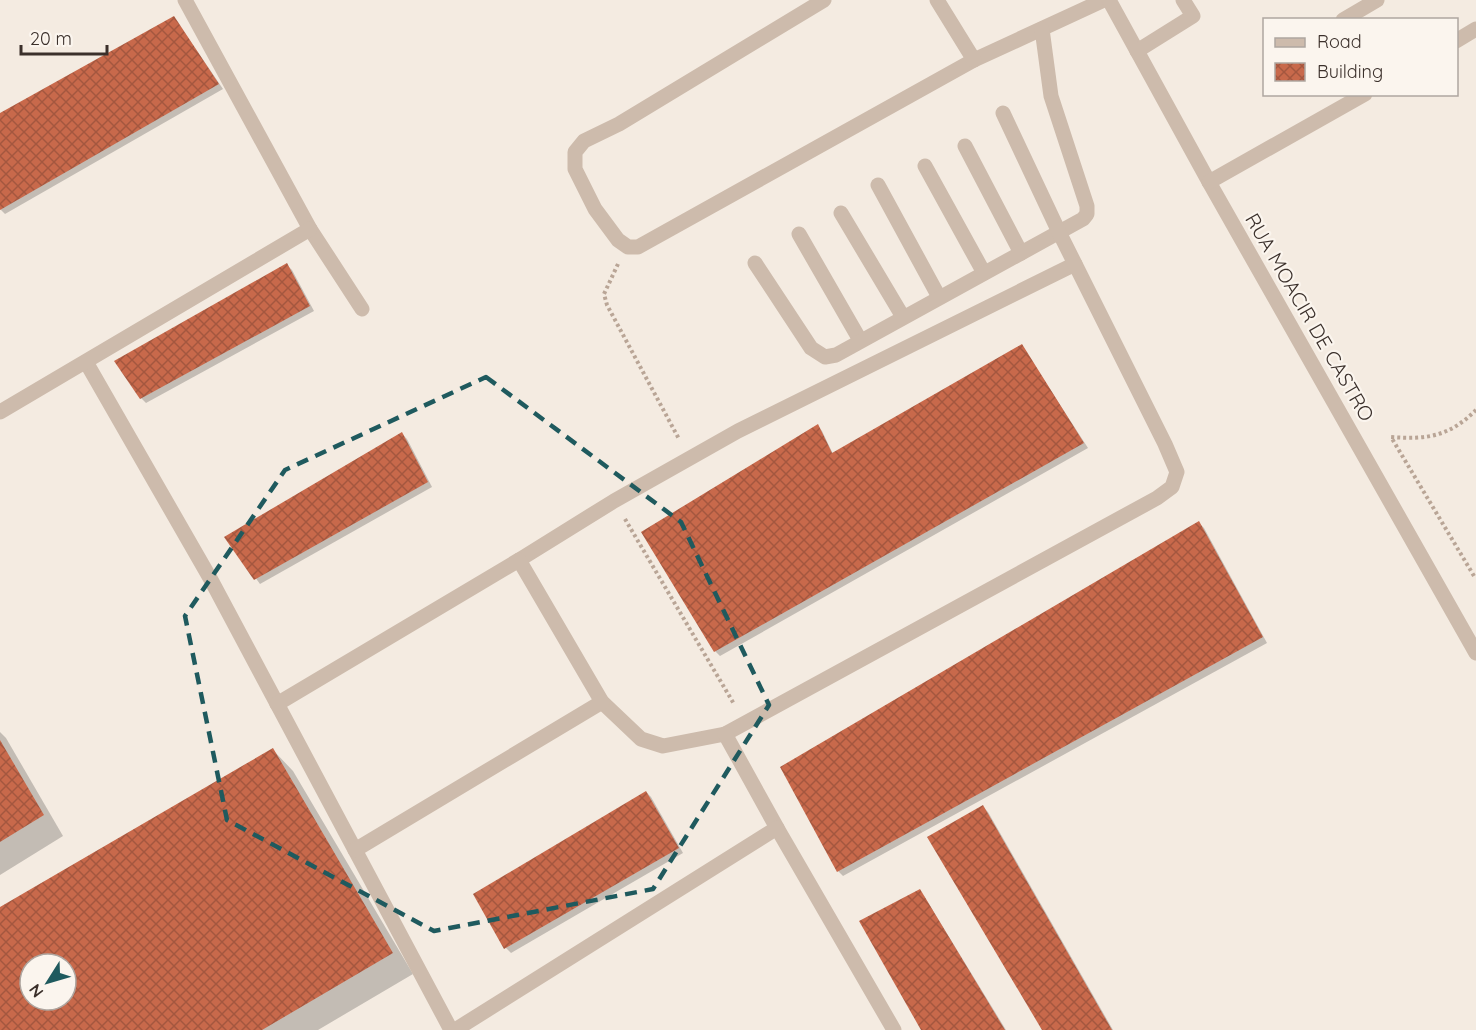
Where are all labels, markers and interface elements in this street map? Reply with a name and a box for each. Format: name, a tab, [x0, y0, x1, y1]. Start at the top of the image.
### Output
scale bar	[21, 18, 106, 56]
legend	[1263, 18, 1458, 96]
text: 20 m	[30, 27, 72, 50]
text: Road	[1317, 30, 1362, 53]
text: Building	[1317, 60, 1383, 83]
street label: RUA MOACIR DE CASTRO	[1240, 208, 1380, 426]
north arrow	[18, 952, 78, 1012]
text: N	[24, 980, 48, 1002]

